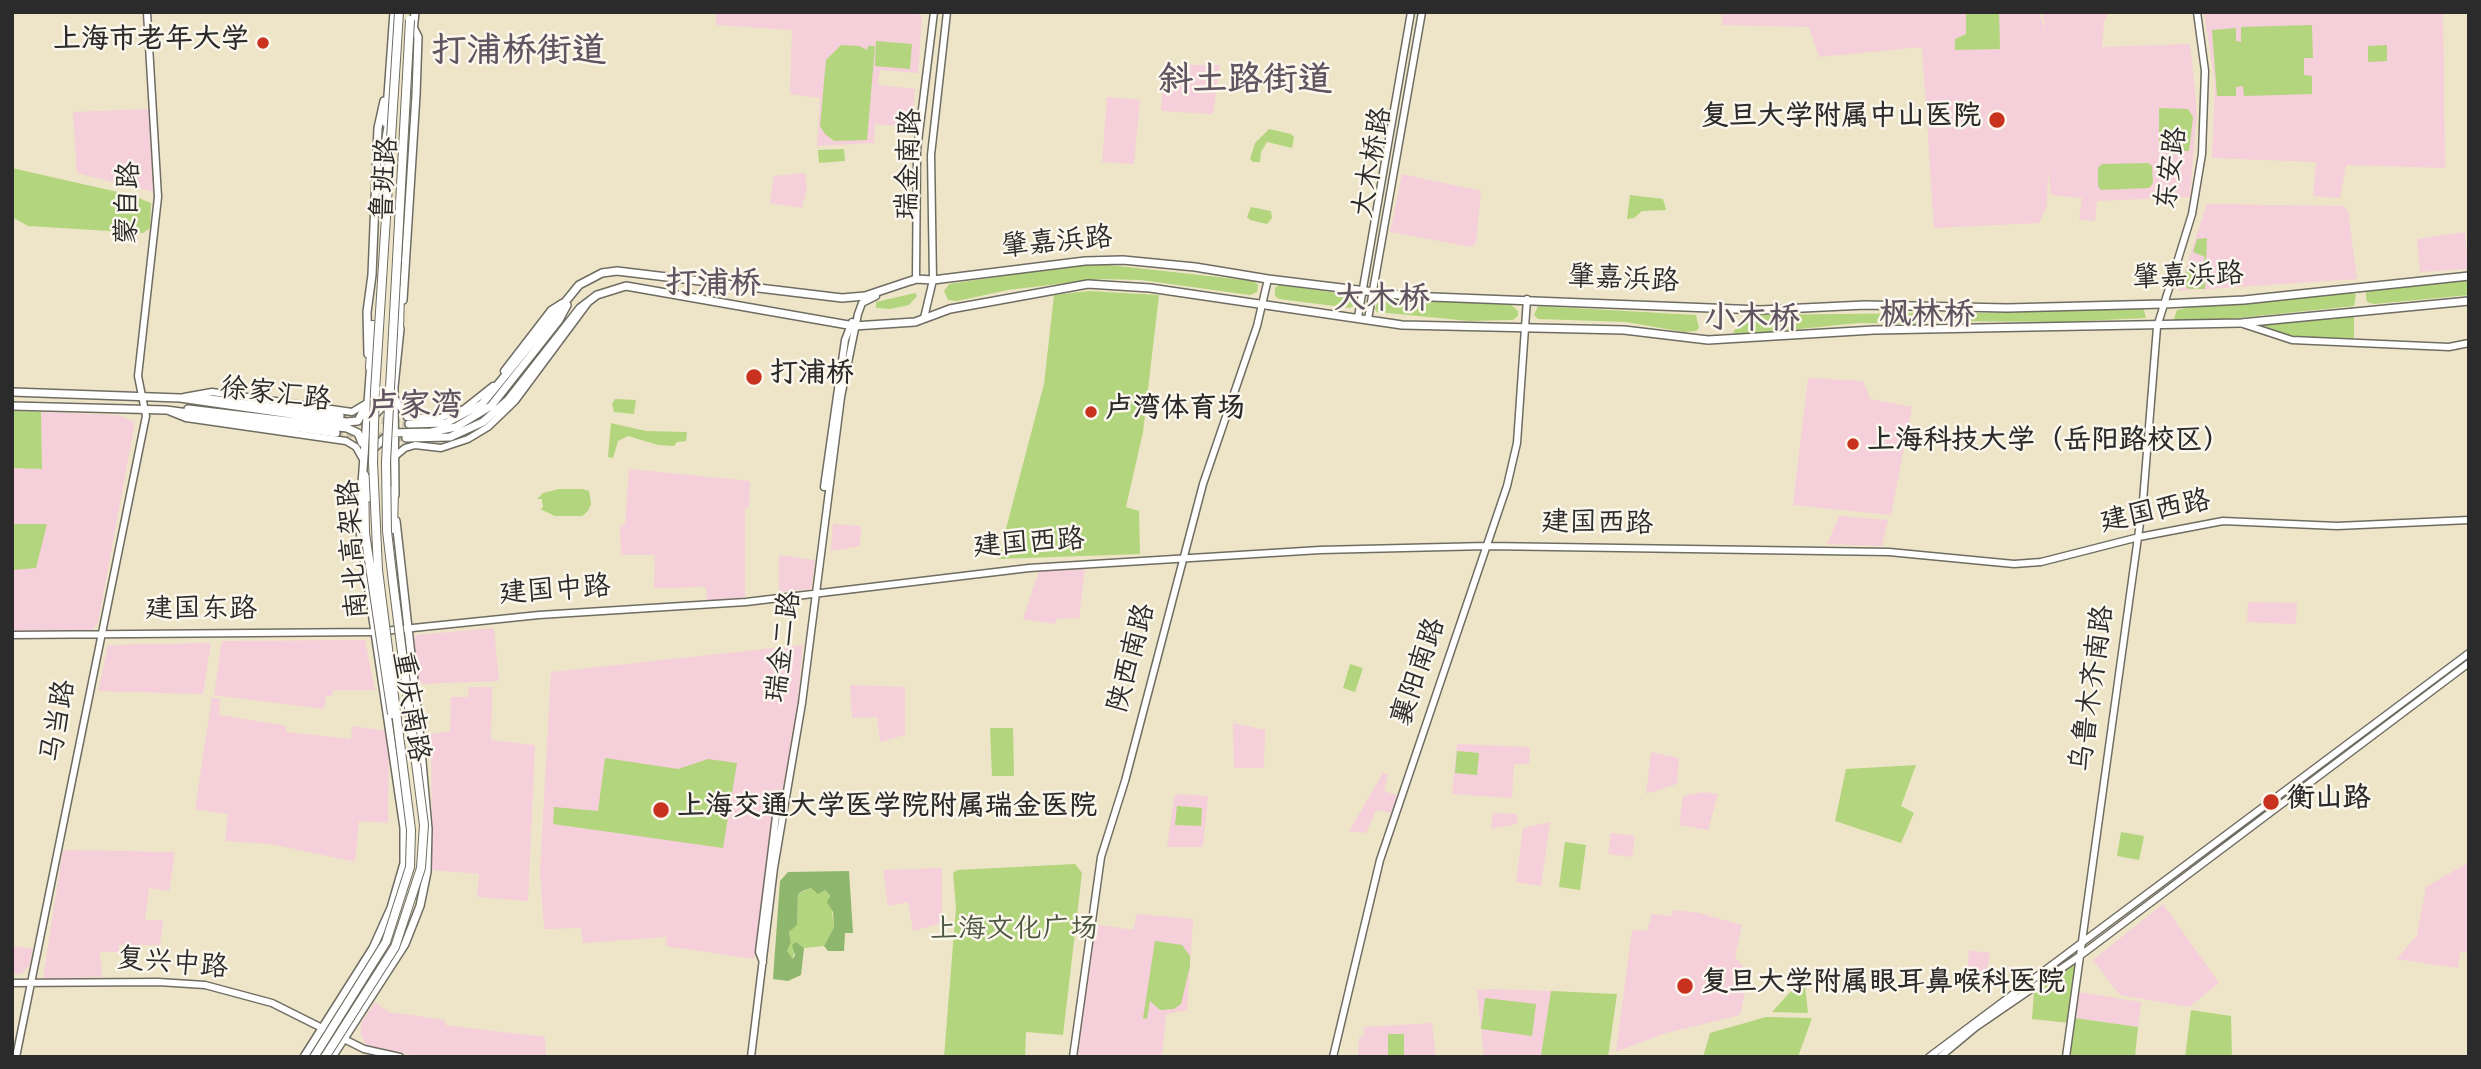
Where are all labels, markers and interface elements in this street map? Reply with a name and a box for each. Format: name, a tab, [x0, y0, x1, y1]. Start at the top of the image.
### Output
place label: 上海市老年大学	[53, 26, 249, 60]
marker: 上海市老年大学	[255, 35, 271, 51]
district label: 打浦桥街道	[432, 35, 606, 77]
district label: 斜土路街道	[1158, 64, 1332, 106]
place label: 复旦大学附属中山医院	[1701, 103, 1981, 137]
street label: 大木桥路	[1350, 105, 1402, 221]
street label: 瑞金南路	[894, 107, 932, 221]
marker: 复旦大学附属中山医院	[1987, 110, 2007, 130]
street label: 东安路	[2153, 125, 2197, 213]
street label: 鲁班路	[369, 136, 409, 222]
street label: 蒙自路	[114, 160, 150, 246]
street label: 肇嘉浜路	[1000, 224, 1114, 268]
street label: 肇嘉浜路	[2131, 261, 2245, 299]
street label: 肇嘉浜路	[1566, 263, 1680, 303]
district label: 打浦桥	[665, 270, 761, 308]
district label: 大木桥	[1334, 285, 1430, 323]
district label: 枫林桥	[1879, 301, 1975, 339]
district label: 小木桥	[1704, 305, 1800, 343]
place label: 打浦桥	[770, 360, 854, 394]
marker: 打浦桥	[744, 367, 764, 387]
street label: 徐家汇路	[217, 375, 333, 421]
district label: 卢家湾	[367, 392, 463, 430]
place label: 卢湾体育场	[1105, 395, 1245, 429]
marker: 卢湾体育场	[1083, 404, 1099, 420]
place label: 上海科技大学（岳阳路校区）	[1867, 427, 2231, 461]
marker: 上海科技大学（岳阳路校区）	[1845, 436, 1861, 452]
street label: 南北高架路	[335, 478, 379, 620]
street label: 建国西路	[2098, 487, 2214, 543]
street label: 建国西路	[1541, 509, 1653, 545]
street label: 建国西路	[972, 526, 1086, 568]
street label: 建国中路	[498, 573, 612, 615]
street label: 瑞金二路	[763, 589, 811, 705]
street label: 建国东路	[145, 596, 257, 630]
street label: 陕西南路	[1104, 601, 1166, 717]
street label: 乌鲁木齐南路	[2068, 603, 2124, 775]
street label: 襄阳南路	[1388, 615, 1456, 731]
street label: 重庆南路	[382, 649, 432, 765]
street label: 马当路	[38, 678, 86, 766]
place label: 衡山路	[2287, 785, 2371, 819]
marker: 衡山路	[2261, 792, 2281, 812]
place label: 上海交通大学医学院附属瑞金医院	[677, 793, 1097, 827]
marker: 上海交通大学医学院附属瑞金医院	[651, 800, 671, 820]
park label: 上海文化广场	[930, 916, 1098, 950]
street label: 复兴中路	[115, 945, 229, 989]
place label: 复旦大学附属眼耳鼻喉科医院	[1701, 969, 2065, 1003]
marker: 复旦大学附属眼耳鼻喉科医院	[1675, 976, 1695, 996]

